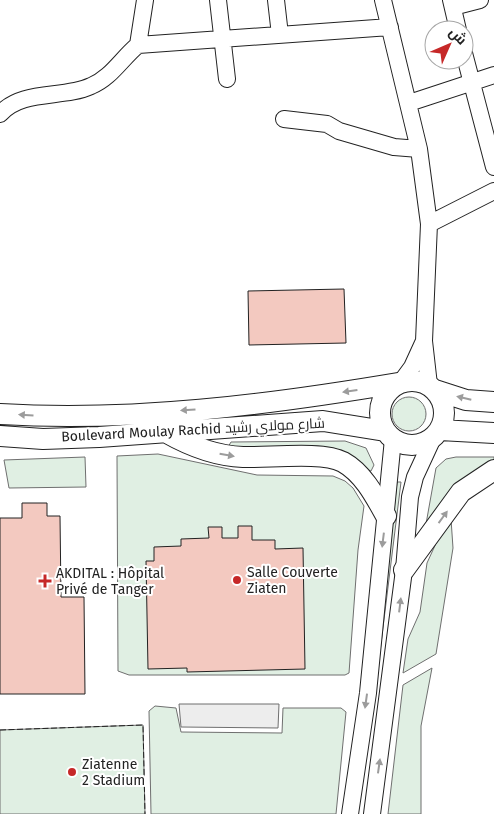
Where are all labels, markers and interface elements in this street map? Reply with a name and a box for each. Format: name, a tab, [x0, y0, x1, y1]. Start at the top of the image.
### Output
north arrow	[424, 20, 474, 70]
text: ش	[445, 24, 470, 49]
one-way arrow	[341, 387, 357, 395]
one-way arrow	[457, 394, 472, 402]
one-way arrow	[180, 406, 196, 414]
one-way arrow	[18, 411, 34, 419]
street label: Boulevard Moulay Rachid شارع مولاي رشيد	[61, 415, 325, 448]
one-way arrow	[219, 451, 235, 459]
one-way arrow	[438, 510, 448, 524]
one-way arrow	[379, 532, 387, 548]
place label: Salle Couverte Ziaten	[247, 564, 338, 597]
place label: AKDITAL : Hôpital Privé de Tanger	[56, 565, 164, 598]
marker: AKDITAL : Hôpital Privé de Tanger	[38, 574, 52, 588]
marker: Salle Couverte Ziaten	[231, 574, 243, 586]
one-way arrow	[396, 596, 404, 612]
one-way arrow	[362, 694, 370, 710]
place label: Ziatenne 2 Stadium	[82, 756, 145, 789]
one-way arrow	[375, 757, 383, 773]
marker: Ziatenne 2 Stadium	[66, 766, 78, 778]

